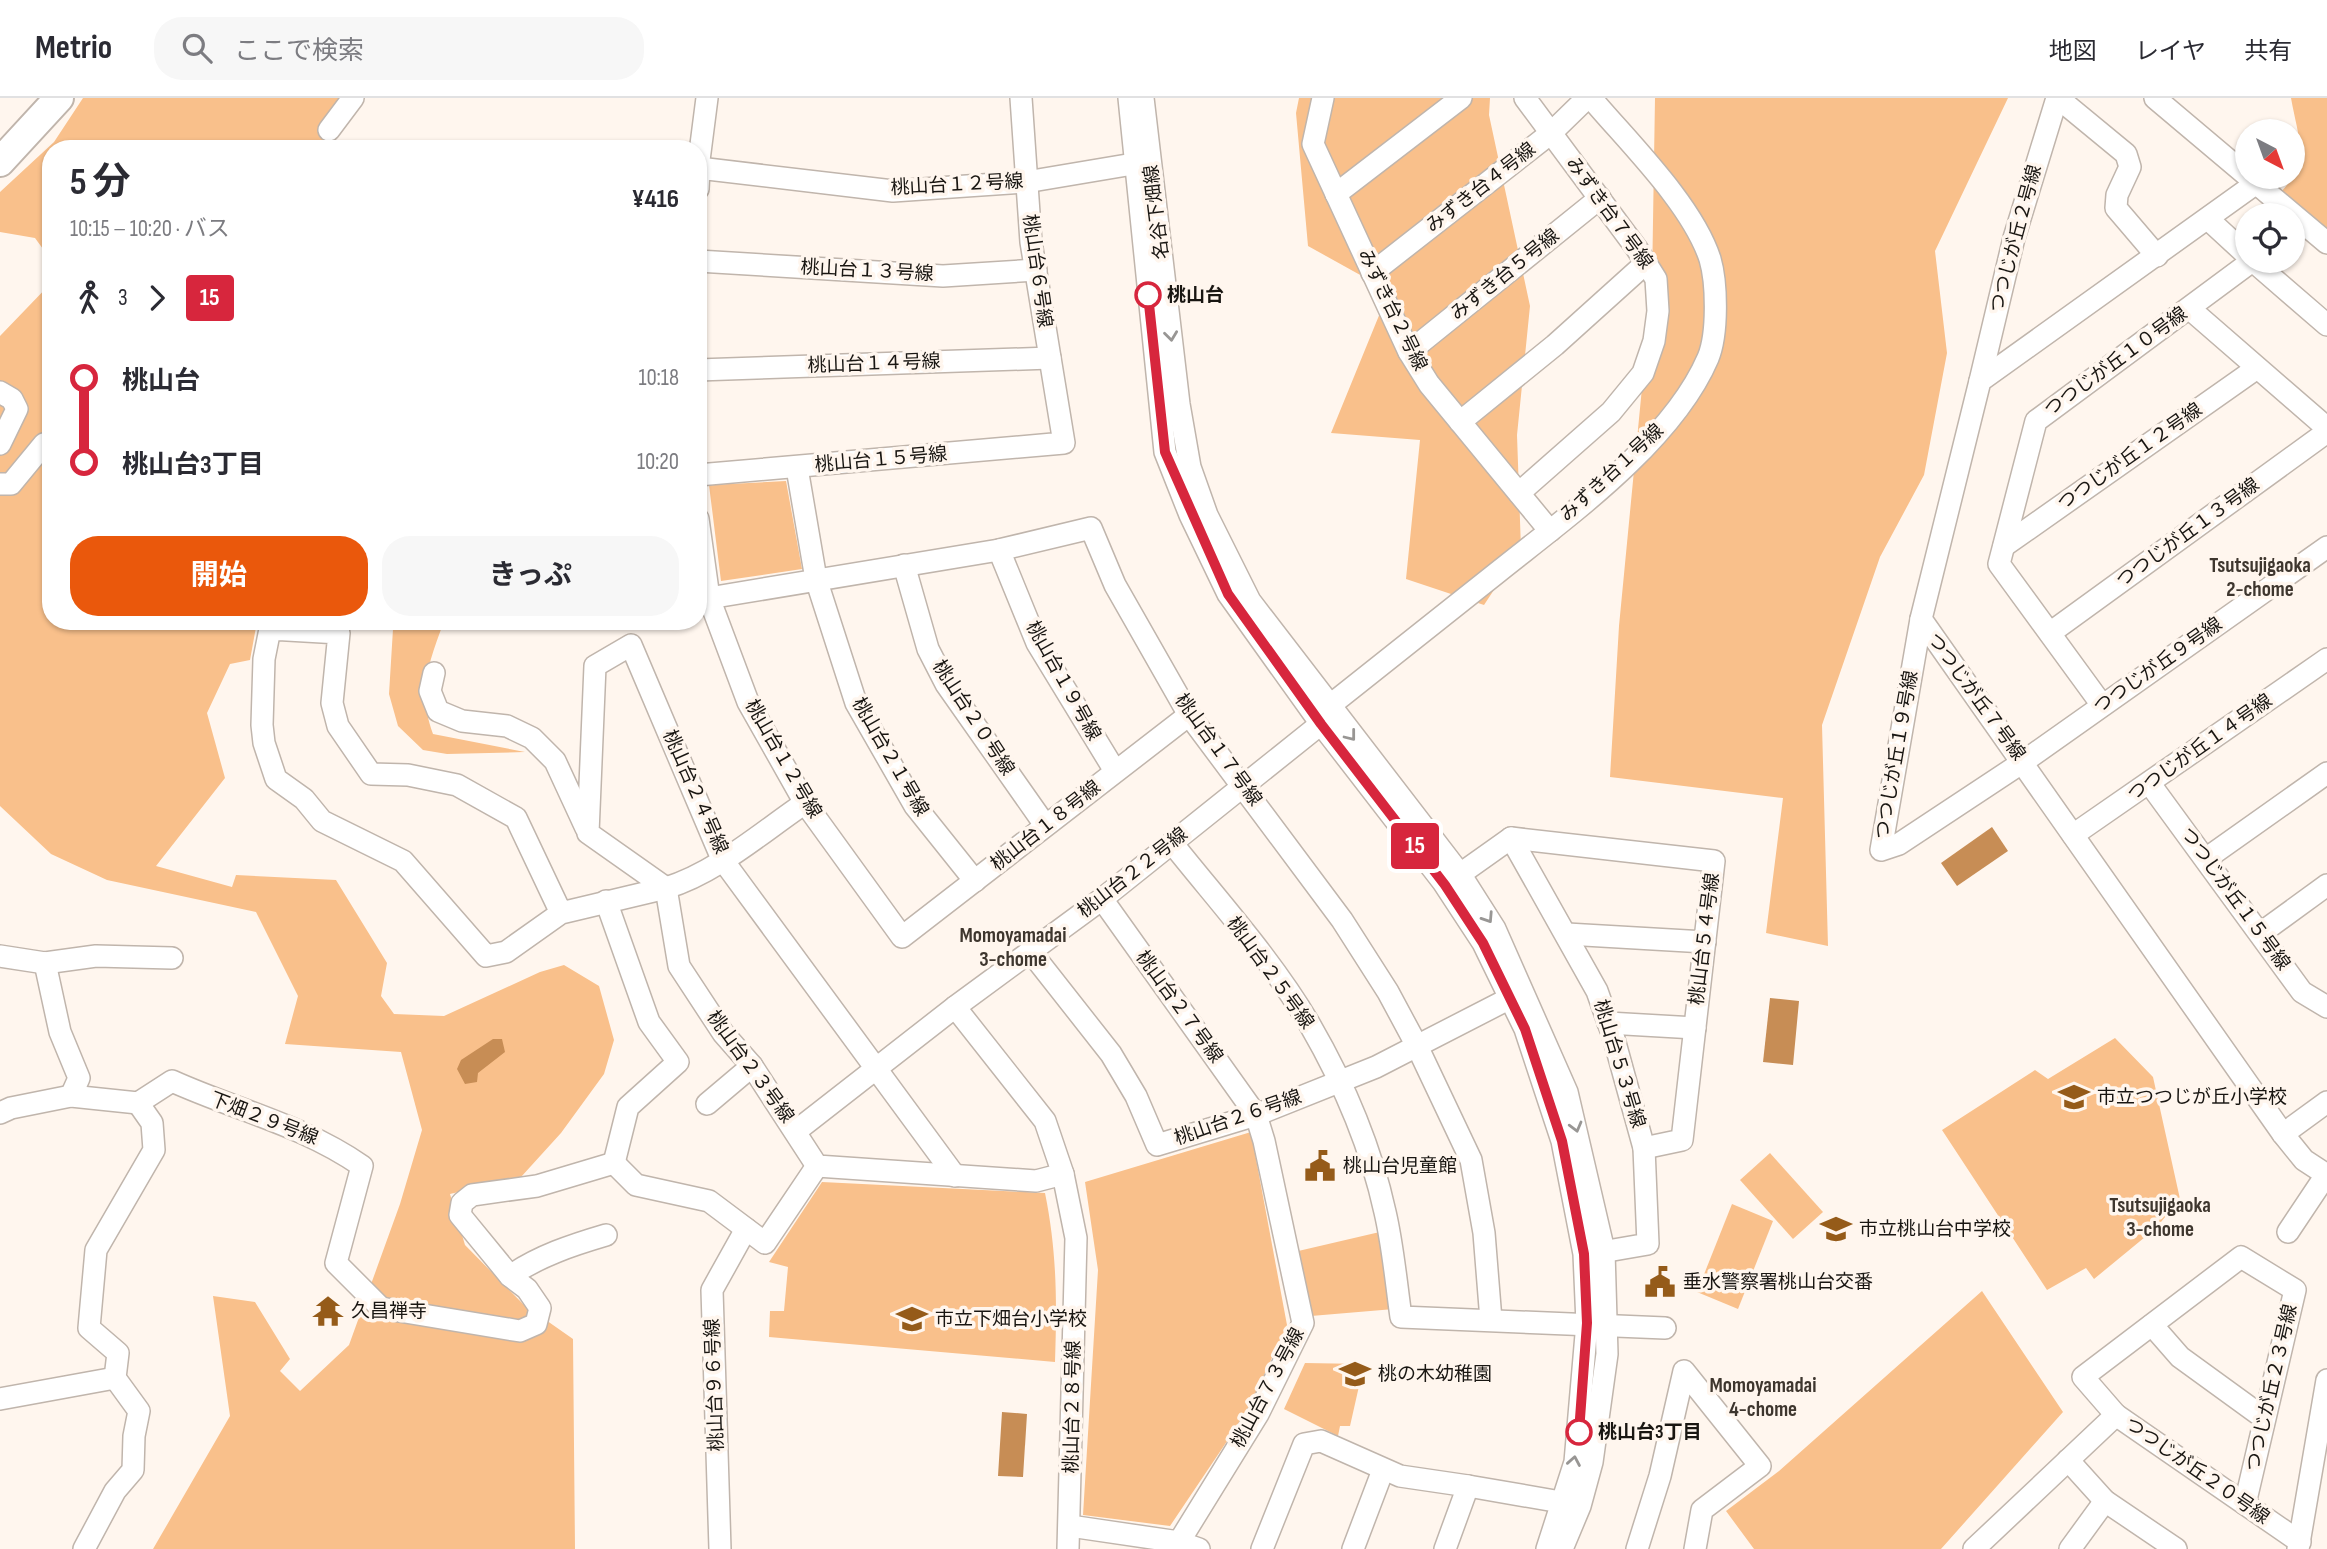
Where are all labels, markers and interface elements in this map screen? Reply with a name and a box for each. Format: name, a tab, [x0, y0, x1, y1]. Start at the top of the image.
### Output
search box	[154, 17, 644, 80]
text: Metrio	[35, 28, 112, 68]
icon: search	[178, 29, 216, 67]
text: ここで検索	[234, 36, 364, 67]
text: 地図	[2049, 37, 2097, 66]
text: レイヤ	[2135, 37, 2206, 66]
text: 共有	[2244, 37, 2292, 66]
north arrow	[2235, 119, 2305, 189]
map controls	[2235, 119, 2305, 273]
street label: みずき台４号線	[1422, 138, 1540, 238]
street label: みずき台７号線	[1561, 152, 1657, 274]
text: 5 分	[70, 160, 131, 205]
street label: 名谷下畑線	[1140, 163, 1174, 261]
street label: つつじが丘２号線	[1985, 163, 2047, 315]
street label: 桃山台１２号線	[890, 170, 1024, 200]
text: ¥416	[631, 184, 679, 215]
button: locate	[2235, 203, 2305, 273]
street label: 桃山台６号線	[1018, 213, 1056, 329]
text: 10:15 – 10:20 · バス	[70, 215, 230, 243]
street label: みずき台５号線	[1446, 224, 1564, 326]
street label: みずき台２号線	[1353, 245, 1431, 375]
street label: 桃山台１３号線	[800, 256, 934, 286]
icon: walk	[70, 279, 108, 317]
icon: forward	[138, 279, 176, 317]
marker: 桃山台	[1135, 282, 1161, 308]
text: 15	[200, 283, 220, 312]
text: 3	[118, 284, 128, 312]
place label: 桃山台	[1167, 284, 1224, 307]
street label: つつじが丘１０号線	[2040, 302, 2192, 422]
one-way arrow	[1163, 331, 1178, 342]
street label: 桃山台１４号線	[807, 350, 941, 378]
text: 10:18	[638, 364, 679, 392]
text: 桃山台	[122, 366, 200, 397]
street label: つつじが丘１２号線	[2053, 399, 2207, 515]
street label: みずき台１号線	[1556, 419, 1668, 527]
street label: 桃山台１５号線	[814, 443, 948, 477]
text: 10:20	[637, 448, 679, 476]
text: 桃山台3丁目	[122, 450, 264, 481]
street label: つつじが丘１３号線	[2112, 473, 2264, 593]
button: 開始	[70, 536, 368, 616]
button: きっぷ	[382, 536, 679, 616]
district label: Tsutsujigaoka 2-chome	[2209, 553, 2311, 602]
street label: つつじが丘９号線	[2089, 613, 2227, 719]
street label: 桃山台１９号線	[1021, 617, 1105, 745]
street label: つつじが丘７号線	[1922, 629, 2030, 765]
street label: 桃山台２０号線	[927, 656, 1019, 780]
street label: つつじが丘１９号線	[1871, 669, 1923, 841]
street label: 桃山台１７号線	[1170, 689, 1266, 811]
street label: つつじが丘１４号線	[2123, 690, 2277, 806]
street label: 桃山台２１号線	[847, 694, 933, 820]
street label: 桃山台１２号線	[740, 696, 826, 822]
street label: 桃山台２４号線	[657, 727, 733, 857]
one-way arrow	[1343, 728, 1356, 741]
street label: 桃山台１８号線	[987, 776, 1105, 876]
street label: 桃山台２２号線	[1074, 823, 1192, 923]
line badge: 15	[1384, 823, 1446, 869]
street label: つつじが丘１５号線	[2175, 823, 2295, 975]
text: 15	[1405, 831, 1425, 860]
street label: 桃山台５４号線	[1685, 872, 1725, 1006]
one-way arrow	[1479, 910, 1492, 923]
street label: 桃山台２５号線	[1222, 912, 1318, 1034]
district label: Momoyamadai 3-chome	[960, 923, 1066, 972]
street label: 桃山台２７号線	[1131, 946, 1227, 1068]
street label: 桃山台５３号線	[1589, 997, 1649, 1131]
street label: 桃山台２３号線	[702, 1006, 798, 1128]
school or university icon: 市立つつじが丘小学校	[2057, 1080, 2091, 1114]
street label: 桃山台２６号線	[1171, 1085, 1305, 1151]
place label: 市立つつじが丘小学校	[2097, 1086, 2287, 1109]
street label: 下畑２９号線	[207, 1088, 321, 1150]
one-way arrow	[1568, 1121, 1582, 1133]
public building icon: 桃山台児童館	[1303, 1149, 1337, 1183]
place label: 桃山台児童館	[1343, 1155, 1457, 1178]
district label: Tsutsujigaoka 3-chome	[2109, 1193, 2211, 1242]
school or university icon: 市立桃山台中学校	[1819, 1212, 1853, 1246]
place label: 市立桃山台中学校	[1859, 1218, 2011, 1241]
public building icon: 垂水警察署桃山台交番	[1643, 1265, 1677, 1299]
place label: 垂水警察署桃山台交番	[1683, 1271, 1873, 1294]
temple icon: 久昌禅寺	[311, 1294, 345, 1328]
place label: 久昌禅寺	[351, 1300, 427, 1323]
school or university icon: 市立下畑台小学校	[895, 1302, 929, 1336]
street label: つつじが丘２３号線	[2242, 1302, 2302, 1474]
place label: 市立下畑台小学校	[935, 1308, 1087, 1331]
street label: 桃山台９６号線	[701, 1318, 729, 1452]
street label: 桃山台７３号線	[1227, 1324, 1309, 1452]
street label: 桃山台２８号線	[1060, 1340, 1086, 1474]
school or university icon: 桃の木幼稚園	[1338, 1357, 1372, 1391]
place label: 桃の木幼稚園	[1378, 1363, 1492, 1386]
district label: Momoyamadai 4-chome	[1710, 1373, 1816, 1422]
street label: つつじが丘２０号線	[2120, 1413, 2274, 1529]
marker: 桃山台3丁目	[1566, 1419, 1592, 1445]
place label: 桃山台3丁目	[1598, 1421, 1702, 1444]
one-way arrow	[1566, 1455, 1581, 1467]

